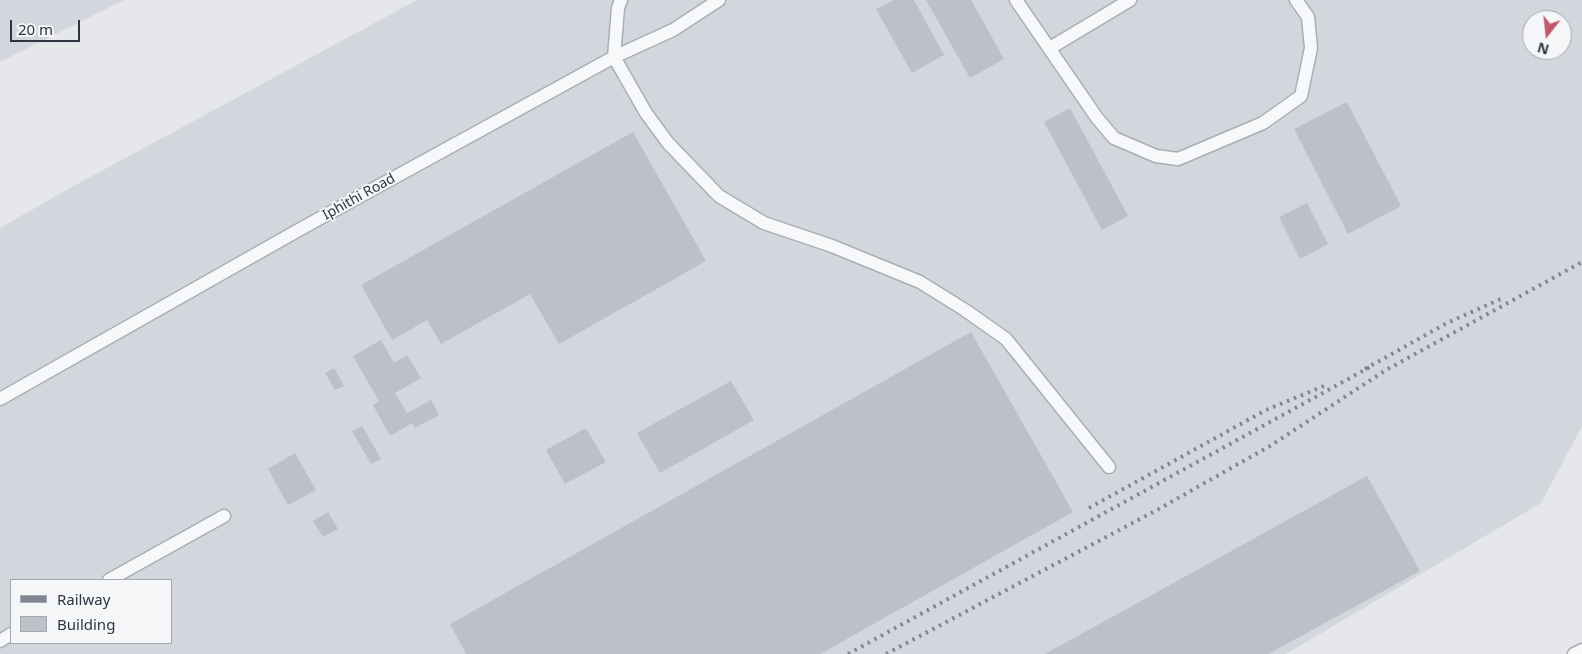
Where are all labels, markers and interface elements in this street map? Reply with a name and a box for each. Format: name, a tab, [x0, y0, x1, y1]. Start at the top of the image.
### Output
scale bar	[12, 10, 82, 42]
north arrow	[1522, 10, 1572, 60]
text: 20 m	[18, 19, 53, 39]
text: N	[1535, 38, 1551, 60]
street label: Iphithi Road	[320, 170, 398, 224]
legend	[10, 579, 172, 644]
text: Railway	[57, 589, 110, 609]
text: Building	[57, 614, 115, 634]

